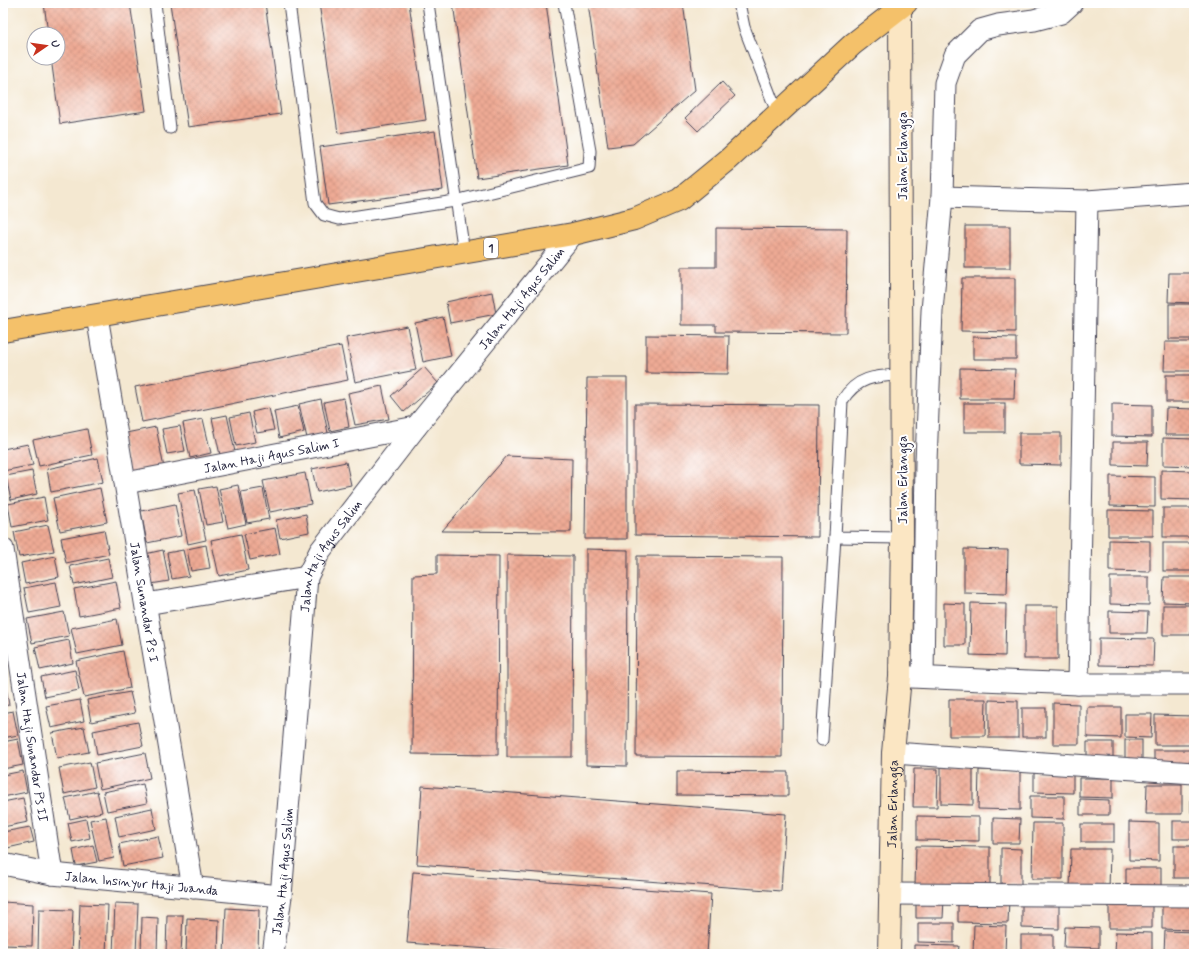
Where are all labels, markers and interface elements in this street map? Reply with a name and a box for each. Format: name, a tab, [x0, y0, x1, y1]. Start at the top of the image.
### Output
north arrow	[26, 26, 66, 66]
text: U	[47, 39, 62, 49]
street label: Jalan Erlangga	[895, 112, 914, 200]
road number: 1	[484, 238, 498, 258]
street label: Jalan Haji Agus Salim	[475, 244, 569, 354]
street label: Jalan Haji Agus Salim I	[202, 435, 341, 478]
street label: Jalan Erlangga	[895, 436, 914, 524]
street label: Jalan Haji Agus Salim	[297, 497, 367, 613]
street label: Jalan Sunandar Ps I	[125, 541, 162, 664]
street label: Jalan Haji Sunandar Ps II	[12, 671, 51, 824]
street label: Jalan Erlangga	[884, 760, 905, 849]
street label: Jalan Haji Agus Salim	[269, 807, 298, 936]
street label: Jalan Insinyur Haji Juanda	[64, 868, 219, 900]

